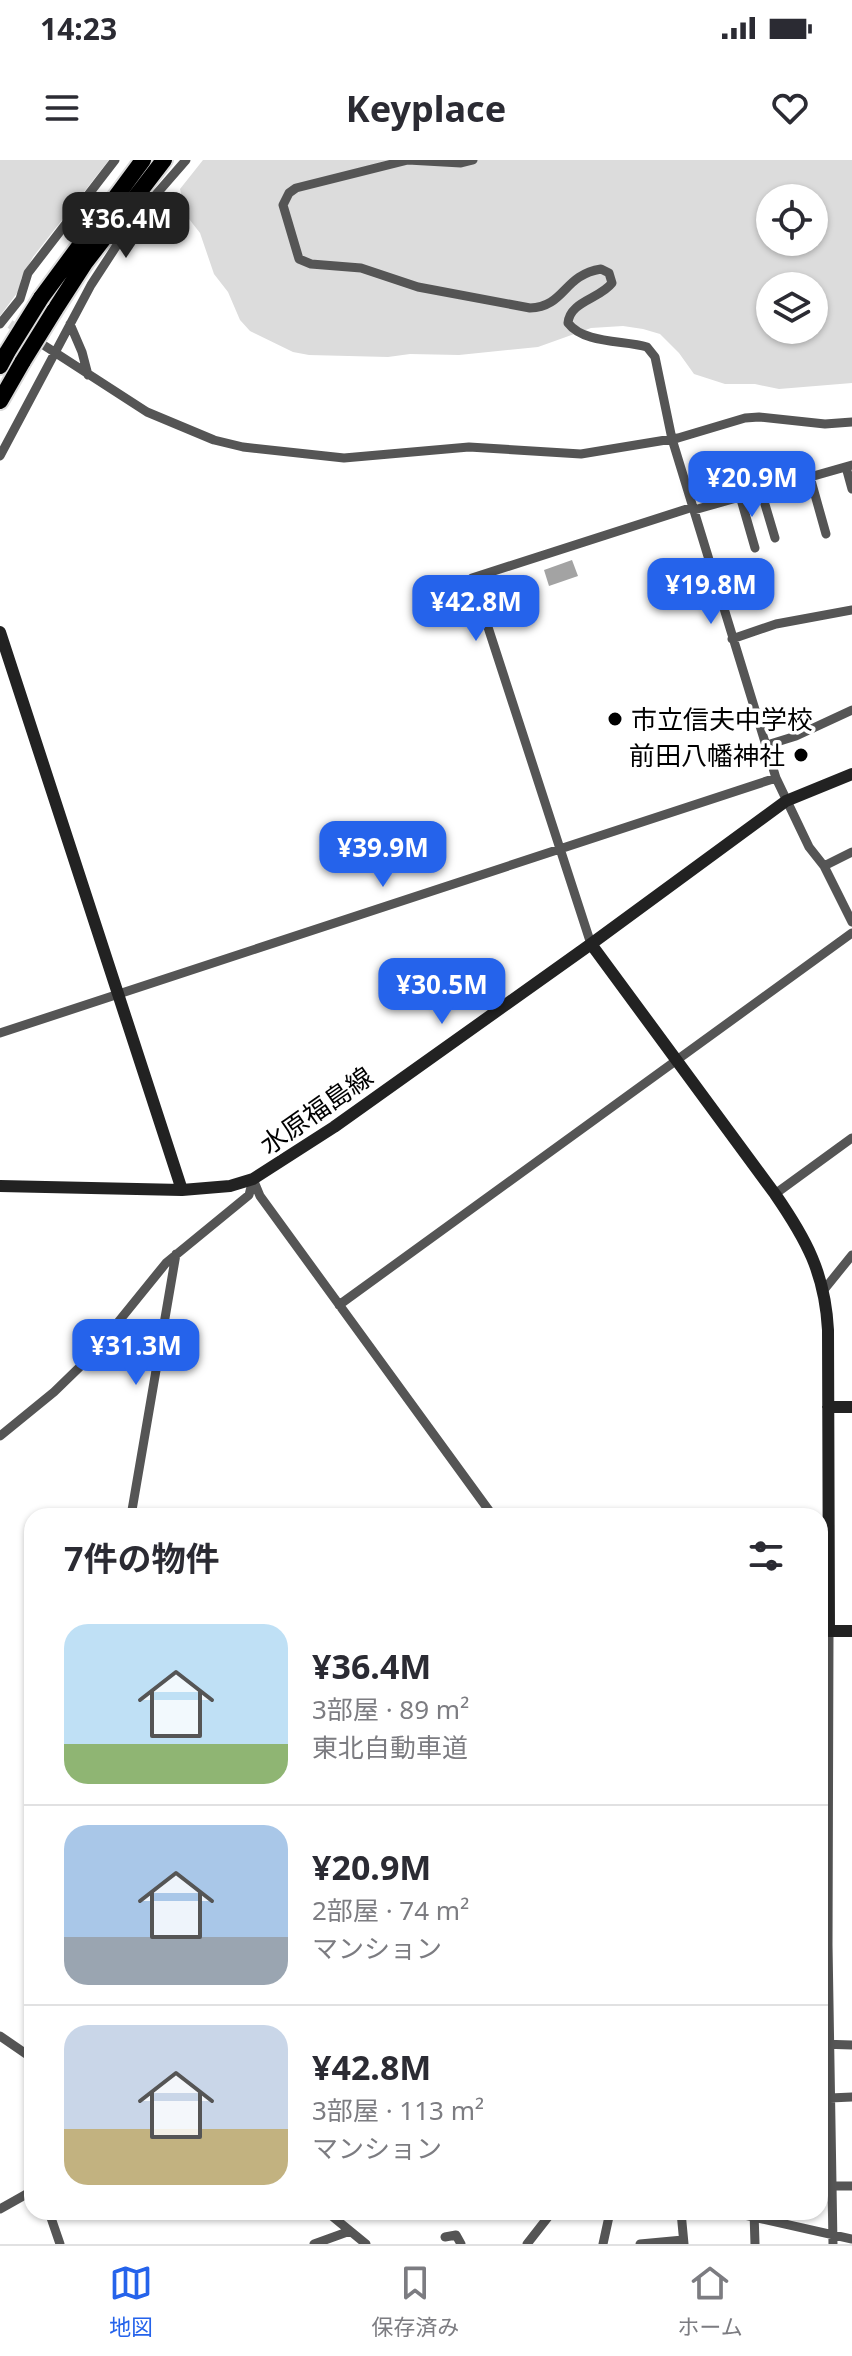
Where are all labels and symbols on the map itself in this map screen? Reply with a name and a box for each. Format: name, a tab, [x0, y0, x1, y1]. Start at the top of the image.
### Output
pin: ¥36.4M	[61, 192, 191, 260]
pin: ¥20.9M	[687, 451, 817, 519]
pin: ¥19.8M	[646, 558, 776, 626]
pin: ¥42.8M	[411, 575, 541, 643]
place label: 市立信夫中学校	[631, 701, 813, 737]
marker: 市立信夫中学校	[606, 710, 624, 728]
place label: 前田八幡神社	[629, 737, 785, 773]
marker: 前田八幡神社	[792, 746, 810, 764]
pin: ¥39.9M	[318, 821, 448, 889]
pin: ¥30.5M	[377, 958, 507, 1026]
street label: 水原福島線	[252, 1058, 380, 1162]
pin: ¥31.3M	[71, 1319, 201, 1387]

